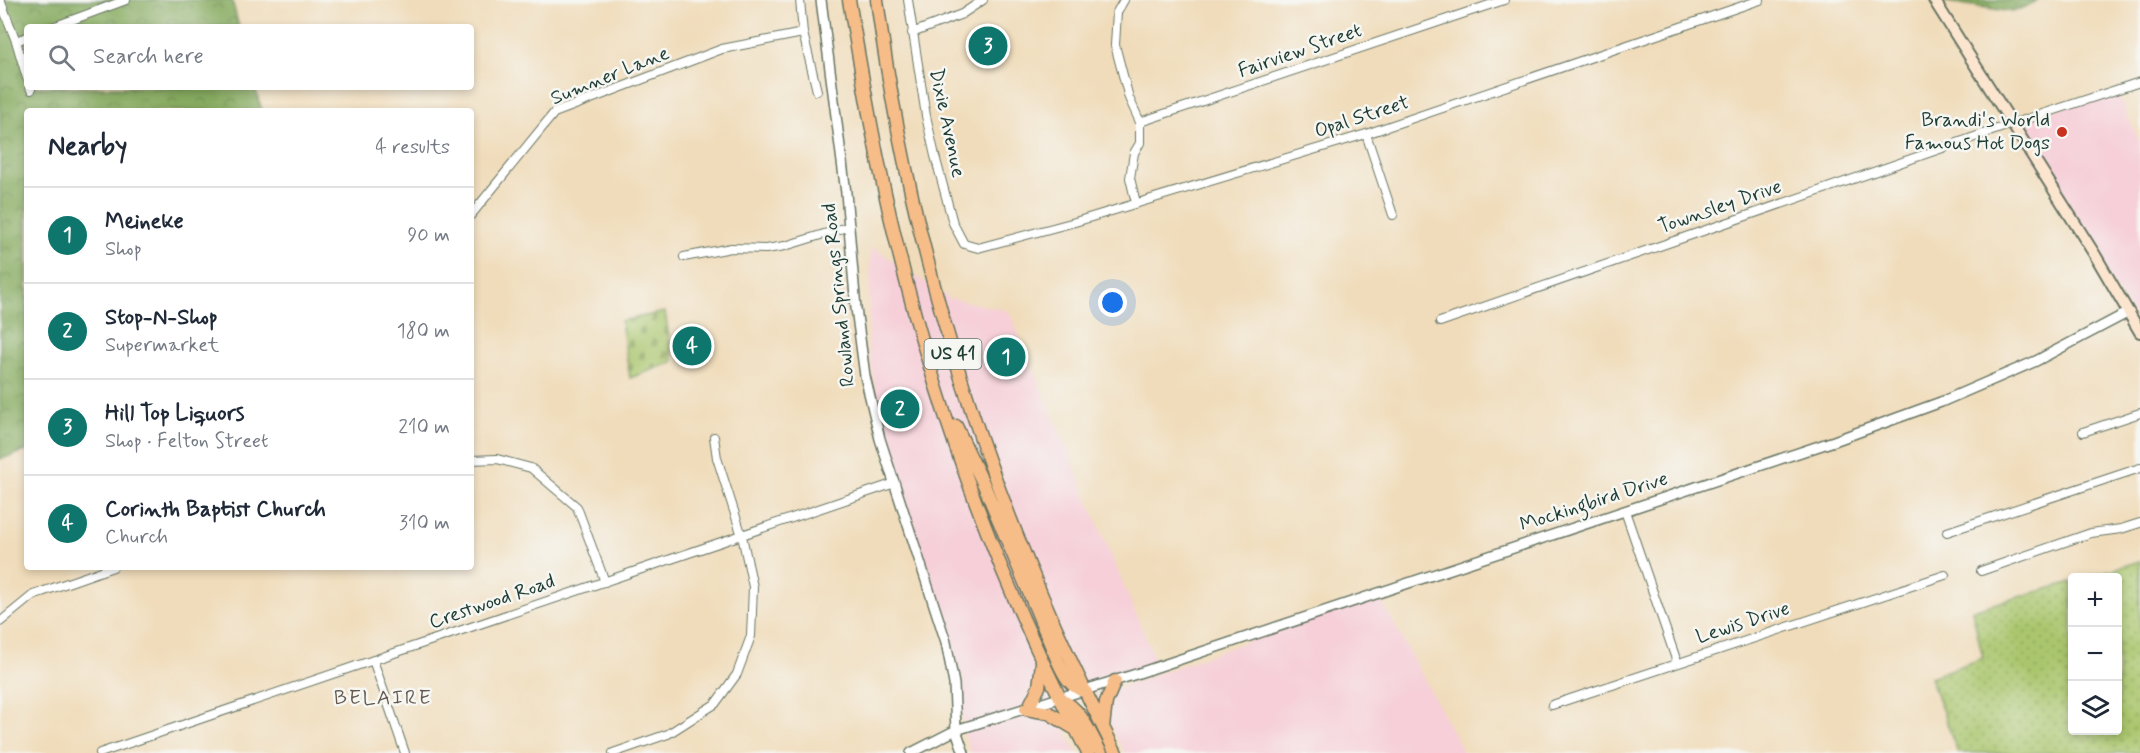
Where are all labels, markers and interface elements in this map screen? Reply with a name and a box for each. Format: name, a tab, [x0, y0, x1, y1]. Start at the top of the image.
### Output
street label: Fairview Street	[1234, 17, 1366, 85]
search box	[24, 24, 474, 90]
pin: 3	[968, 24, 1008, 68]
street label: Sumner Lane	[547, 40, 673, 112]
icon: search	[45, 41, 78, 74]
text: Search here	[93, 43, 204, 71]
street label: Dixie Avenue	[922, 66, 972, 180]
street label: Opal Street	[1311, 89, 1413, 145]
place label: Brandi's World Famous Hot Dogs	[1905, 107, 2050, 157]
marker: Brandi's World Famous Hot Dogs	[2055, 125, 2069, 139]
text: Nearby	[48, 130, 127, 164]
text: 4 results	[375, 134, 450, 161]
street label: Townsley Drive	[1655, 173, 1785, 241]
street label: Rowland Springs Road	[816, 202, 862, 388]
text: Meineke	[105, 208, 184, 236]
text: 1	[63, 222, 72, 249]
text: 90 m	[407, 222, 450, 249]
text: Shop	[105, 236, 142, 263]
your location	[1098, 288, 1127, 317]
text: Stop-N-Shop	[105, 304, 218, 332]
text: 2	[63, 318, 72, 345]
text: 180 m	[397, 318, 450, 345]
pin: 4	[672, 324, 712, 368]
text: Supermarket	[105, 332, 219, 359]
pin: 1	[986, 334, 1026, 380]
road number: US 41	[924, 339, 982, 369]
pin: 2	[880, 386, 920, 432]
text: Hill Top Liquors	[105, 400, 244, 428]
text: 3	[63, 414, 72, 441]
text: 210 m	[398, 414, 450, 441]
text: Shop · Felton Street	[105, 428, 268, 455]
street label: Mockingbird Drive	[1516, 465, 1672, 541]
text: Corinth Baptist Church	[105, 496, 326, 524]
text: 4	[62, 510, 73, 537]
text: 310 m	[399, 510, 450, 537]
text: Church	[105, 524, 168, 551]
street label: Crestwood Road	[426, 568, 558, 636]
map controls	[2068, 573, 2122, 735]
button: +	[2068, 573, 2122, 627]
street label: Lewis Drive	[1693, 595, 1793, 651]
button: −	[2068, 627, 2122, 681]
button: layers	[2068, 681, 2122, 735]
district label: BELAIRE	[334, 684, 432, 712]

